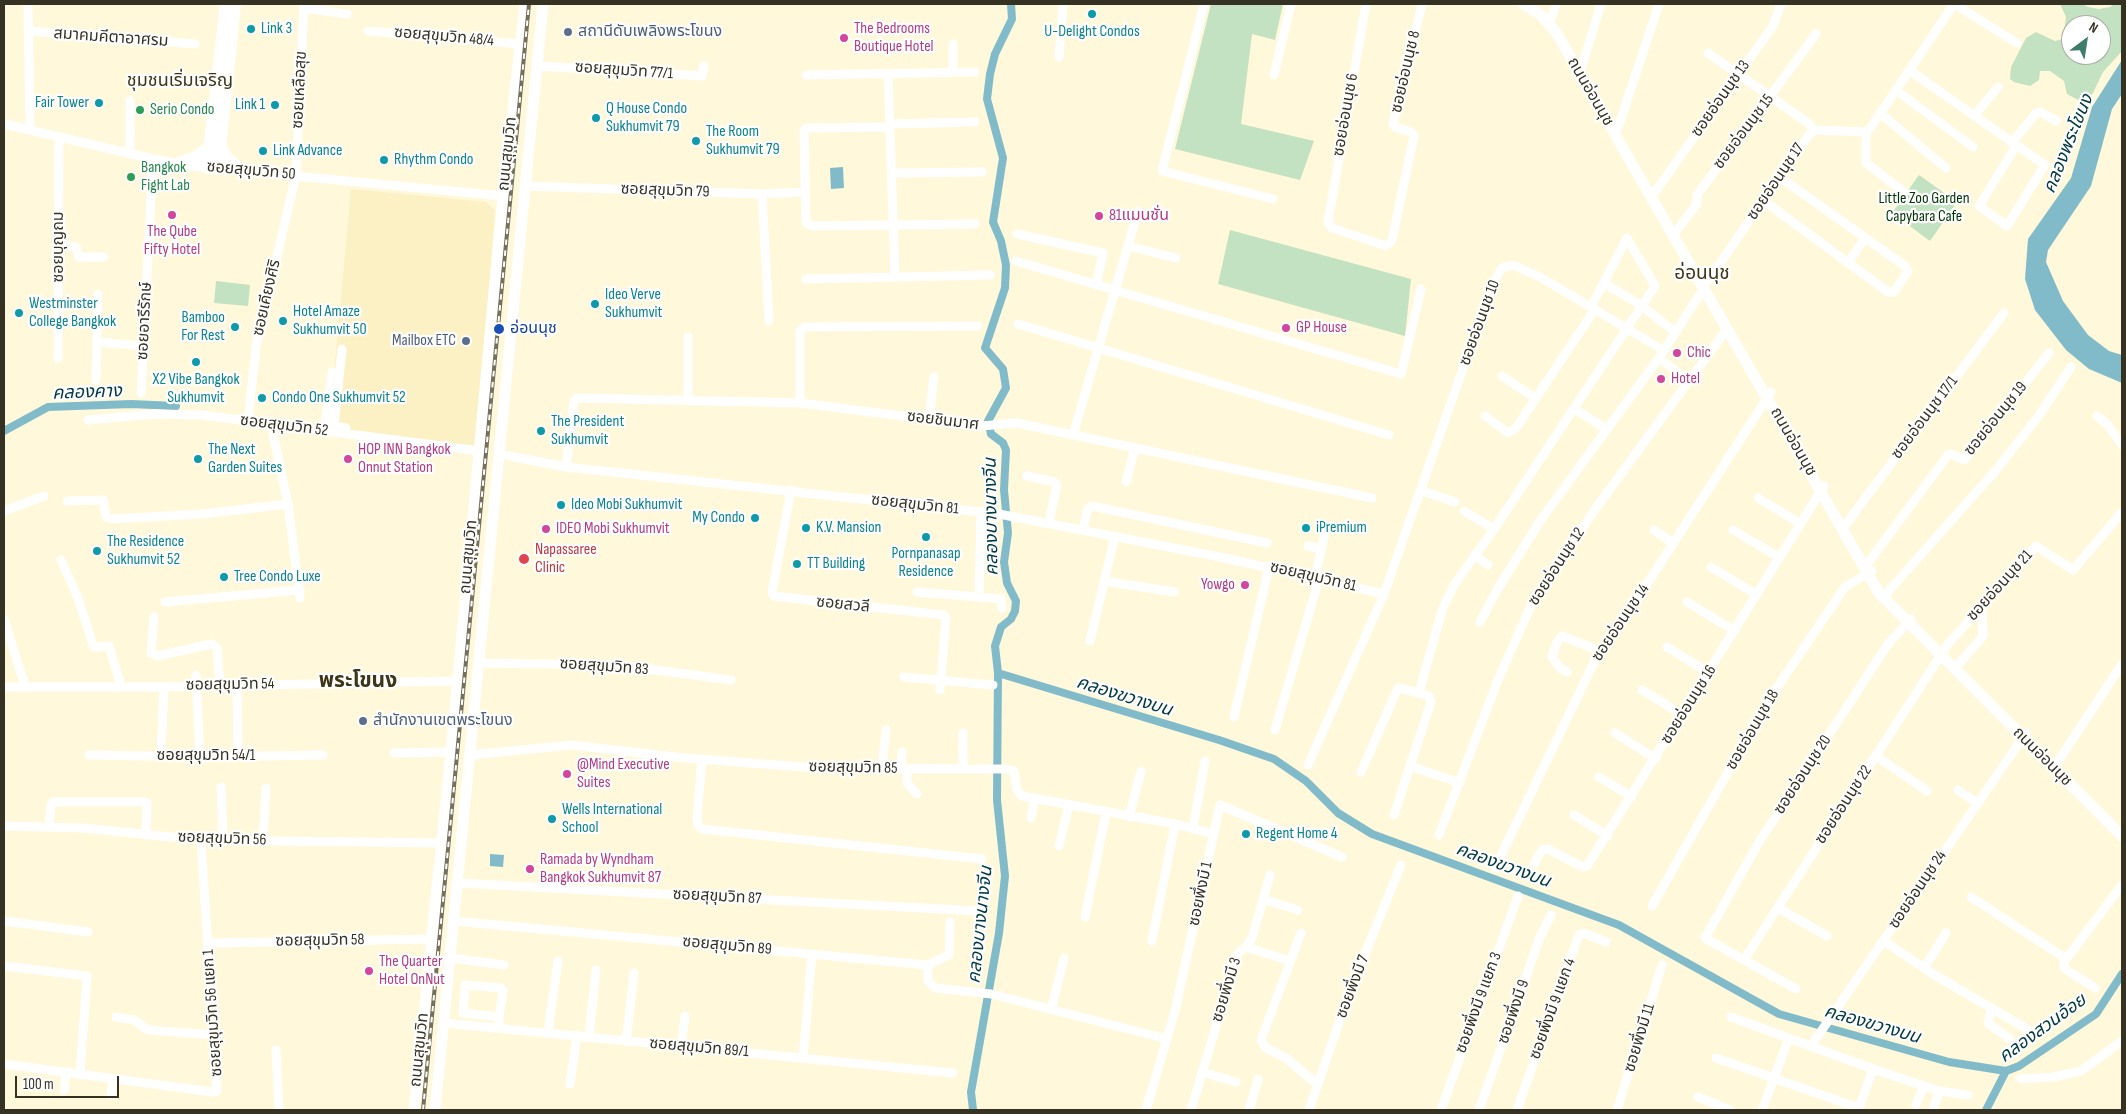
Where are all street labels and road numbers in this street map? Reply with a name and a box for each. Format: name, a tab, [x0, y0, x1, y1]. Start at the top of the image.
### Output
street label: ซอยสุขุมวิท 48/4	[393, 23, 495, 51]
street label: สมาคมคีตาอาศรม	[53, 24, 169, 52]
street label: ซอยอ่อนนุช 8	[1387, 29, 1425, 115]
street label: ซอยเหลือสุข	[288, 51, 312, 129]
street label: ถนนอ่อนนุช	[1563, 54, 1617, 130]
street label: ซอยอ่อนนุช 13	[1688, 57, 1754, 141]
street label: ซอยสุขุมวิท 77/1	[574, 58, 674, 84]
street label: ซอยอ่อนนุช 6	[1329, 72, 1363, 158]
street label: ซอยอ่อนนุช 15	[1710, 91, 1778, 173]
street label: ถนนสุขุมวิท	[495, 116, 521, 192]
street label: ซอยอ่อนนุช 17	[1743, 140, 1809, 224]
street label: ซอยสุขุมวิท 50	[206, 158, 296, 184]
street label: ซอยสุขุมวิท 79	[620, 180, 710, 202]
street label: ซอยบุญถม	[49, 211, 69, 283]
street label: ซอยเคียงศิริ	[249, 258, 285, 338]
street label: ซอยอ่อนนุช 10	[1456, 278, 1504, 368]
street label: ซอยอารีรักษ์	[133, 281, 157, 361]
street label: ซอยอ่อนนุช 17/1	[1888, 373, 1962, 463]
street label: ซอยอ่อนนุช 19	[1960, 378, 2032, 460]
street label: ถนนอ่อนนุช	[1766, 404, 1820, 480]
street label: ซอยชินมาศ	[906, 407, 980, 435]
street label: ซอยสุขุมวิท 52	[239, 411, 329, 441]
street label: ซอยสุขุมวิท 81	[870, 491, 960, 519]
street label: ถนนสุขุมวิท	[456, 519, 482, 595]
street label: ซอยอ่อนนุช 12	[1525, 524, 1589, 610]
street label: ซอยอ่อนนุช 21	[1963, 546, 2037, 626]
street label: ซอยสุขุมวิท 81	[1268, 558, 1358, 596]
street label: ซอยอ่อนนุช 14	[1588, 581, 1654, 665]
street label: ซอยสวลี	[815, 593, 871, 617]
street label: ซอยสุขุมวิท 83	[559, 654, 649, 680]
street label: ซอยอ่อนนุช 16	[1657, 662, 1721, 748]
street label: ซอยสุขุมวิท 54	[186, 675, 274, 695]
street label: ซอยอ่อนนุช 18	[1722, 686, 1784, 774]
street label: ถนนอ่อนนุช	[2008, 723, 2076, 791]
street label: ซอยอ่อนนุช 20	[1770, 732, 1836, 818]
street label: ซอยสุขุมวิท 54/1	[157, 746, 255, 766]
street label: ซอยสุขุมวิท 85	[808, 758, 898, 778]
street label: ซอยอ่อนนุช 22	[1811, 762, 1877, 848]
street label: ซอยสุขุมวิท 56	[177, 828, 267, 850]
street label: ซอยอ่อนนุช 24	[1885, 847, 1951, 933]
street label: ซอยพึ่งมี 1	[1185, 860, 1217, 928]
street label: ซอยสุขุมวิท 87	[672, 885, 762, 909]
street label: ซอยสุขุมวิท 58	[275, 931, 365, 951]
street label: ซอยสุขุมวิท 89	[682, 933, 772, 959]
street label: ซอยสุขุมวิท 56 แยก 1	[199, 949, 227, 1077]
street label: ซอยพึ่งมี 9 แยก 3	[1452, 950, 1506, 1056]
street label: ซอยพึ่งมี 7	[1332, 953, 1374, 1021]
street label: ซอยพึ่งมี 3	[1208, 955, 1246, 1025]
street label: ซอยพึ่งมี 9 แยก 4	[1526, 956, 1580, 1062]
street label: ซอยพึ่งมี 9	[1494, 977, 1534, 1047]
street label: ซอยพึ่งมี 11	[1620, 1001, 1660, 1075]
street label: ถนนสุขุมวิท	[407, 1012, 433, 1088]
street label: ซอยสุขุมวิท 89/1	[648, 1034, 750, 1062]

